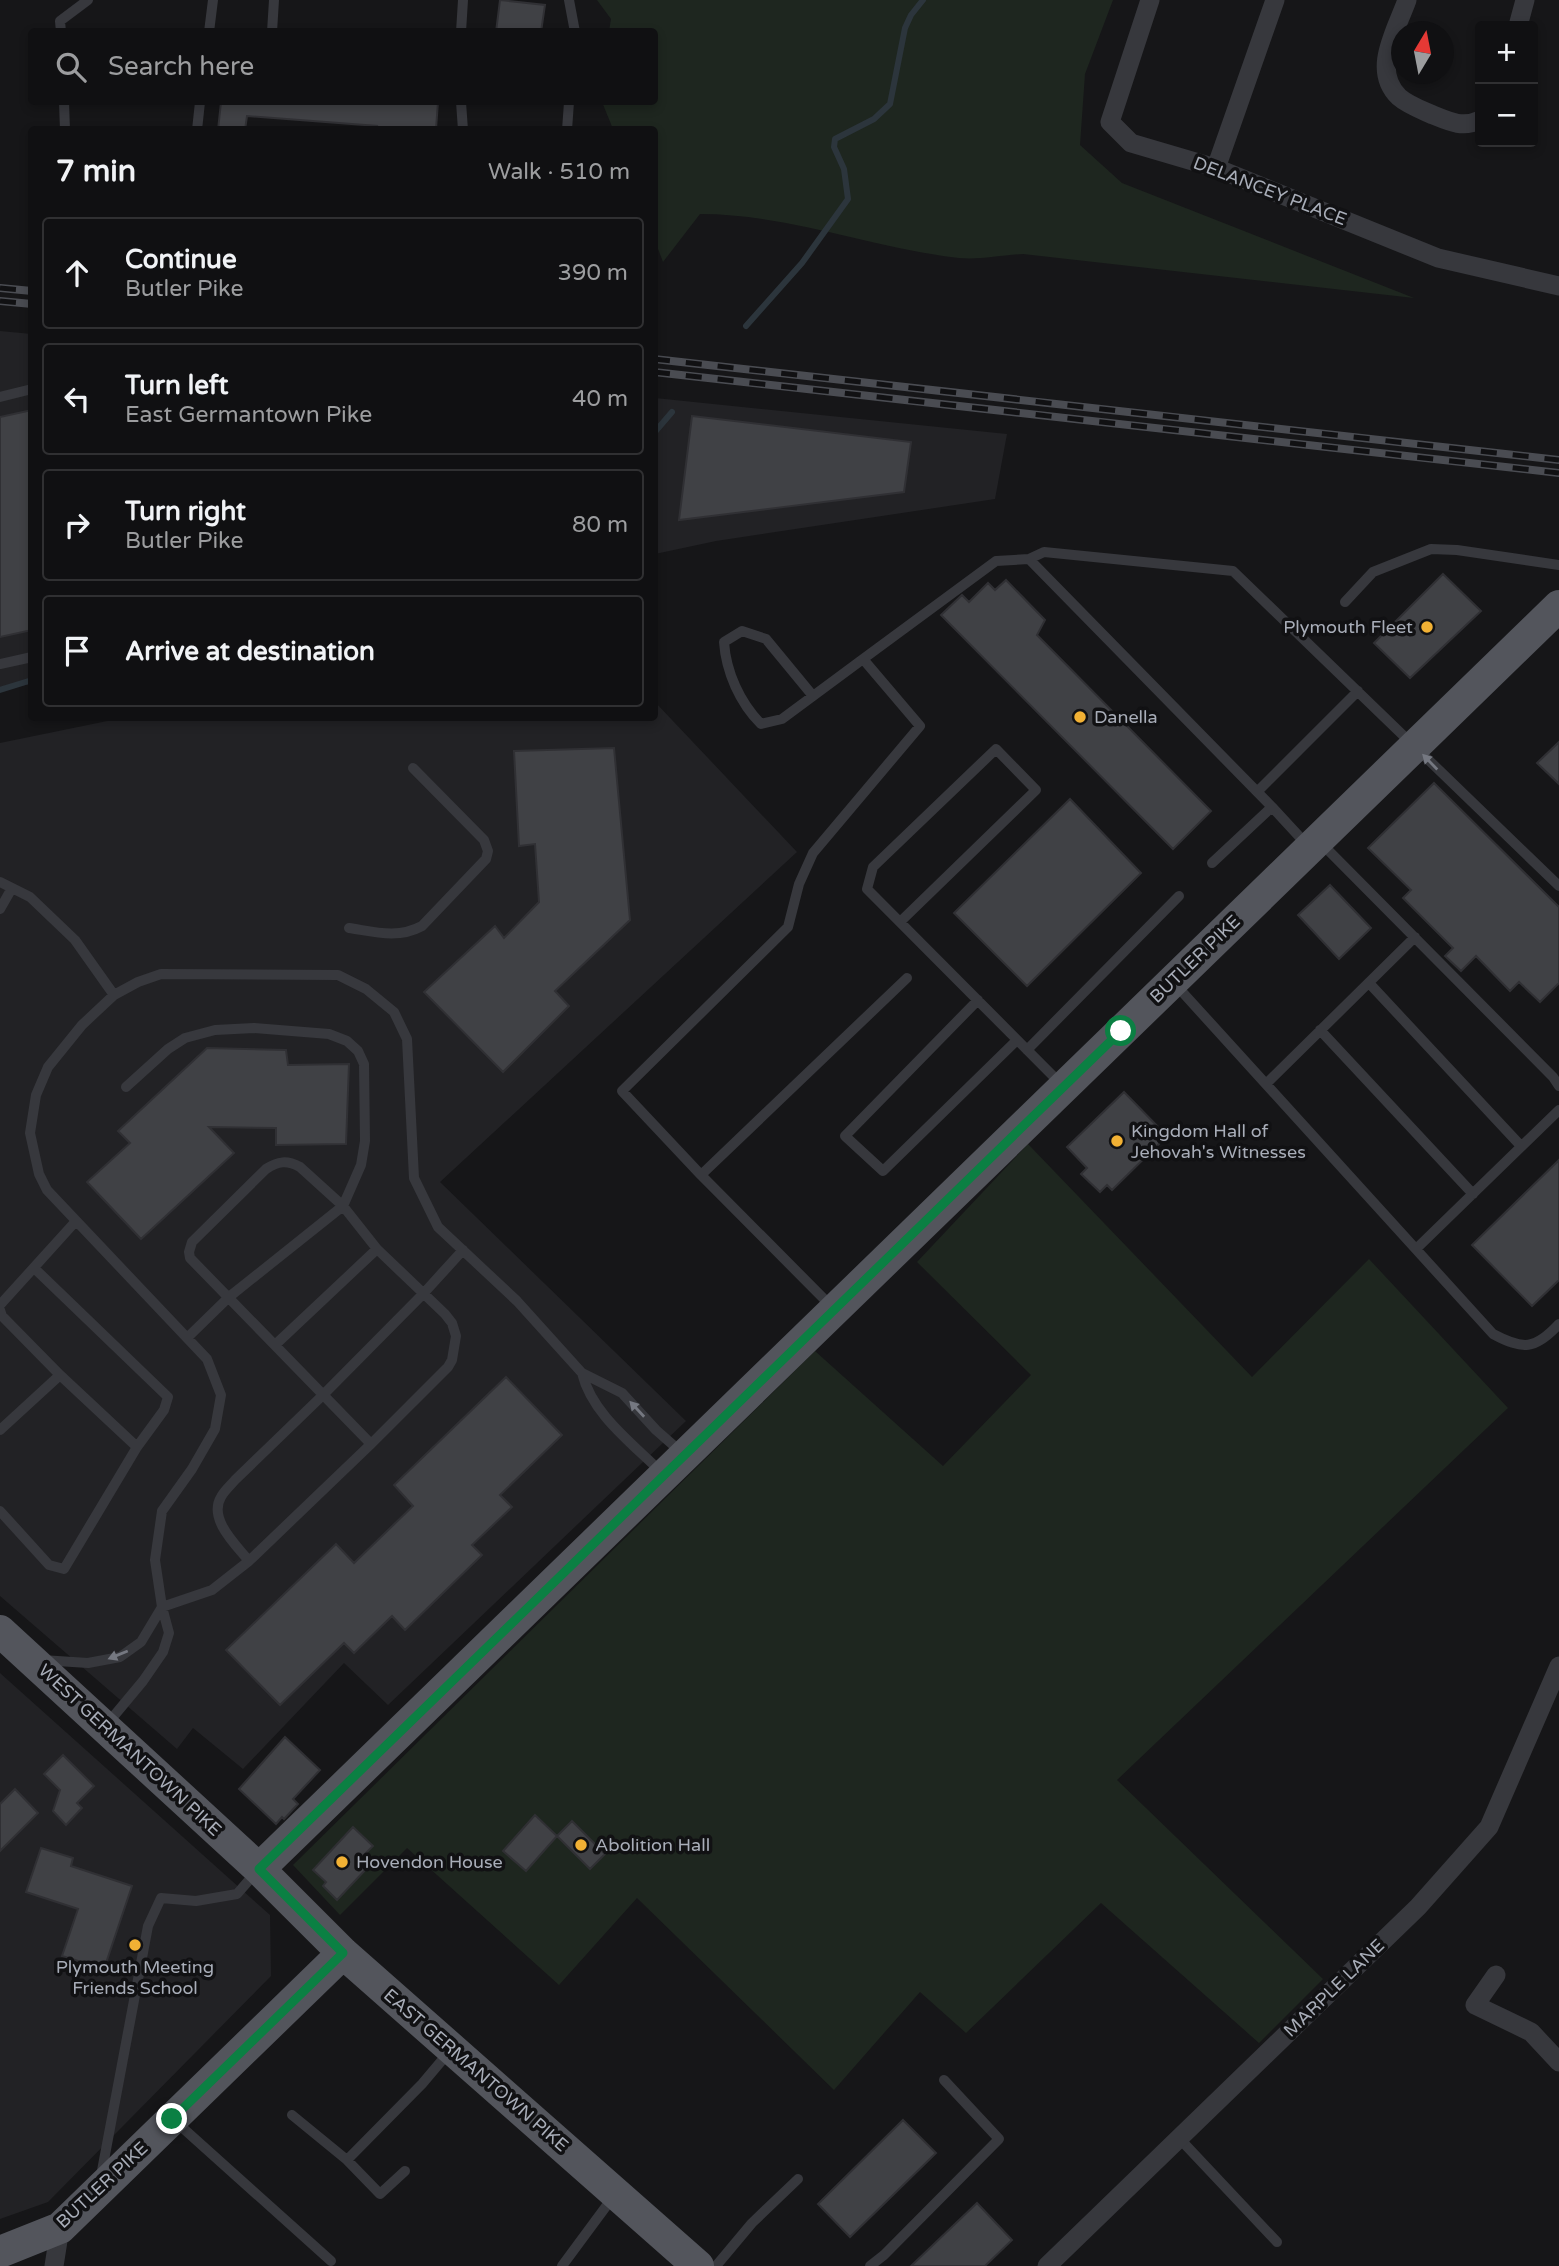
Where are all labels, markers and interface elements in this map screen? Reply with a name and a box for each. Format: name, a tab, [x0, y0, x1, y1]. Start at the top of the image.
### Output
north arrow	[1391, 21, 1454, 84]
map controls	[1475, 21, 1538, 147]
button: +	[1475, 21, 1538, 84]
search box	[28, 28, 658, 105]
icon: search	[52, 48, 90, 86]
text: Search here	[108, 51, 254, 82]
button: −	[1475, 84, 1538, 147]
street label: DELANCEY PLACE	[1190, 152, 1350, 230]
text: 7 min	[56, 153, 136, 190]
text: Walk · 510 m	[488, 158, 630, 186]
text: Continue	[125, 244, 237, 275]
icon: ahead	[58, 254, 96, 292]
text: 390 m	[558, 259, 628, 287]
text: Butler Pike	[125, 275, 243, 303]
text: Turn left	[125, 370, 228, 401]
icon: left	[58, 380, 96, 418]
text: 40 m	[572, 385, 628, 413]
text: East Germantown Pike	[125, 401, 372, 429]
text: Turn right	[125, 496, 246, 527]
icon: right	[58, 506, 96, 544]
text: 80 m	[572, 511, 628, 539]
text: Butler Pike	[125, 527, 243, 555]
place label: Plymouth Fleet	[1283, 616, 1413, 638]
marker: Plymouth Fleet	[1419, 619, 1435, 635]
icon: arrive	[58, 632, 96, 670]
text: Arrive at destination	[125, 636, 375, 667]
place label: Danella	[1094, 706, 1158, 728]
marker: Danella	[1072, 709, 1088, 725]
one-way arrow	[1423, 754, 1439, 771]
street label: BUTLER PIKE	[1145, 910, 1245, 1008]
route start	[1105, 1015, 1136, 1046]
place label: Kingdom Hall of Jehovah's Witnesses	[1131, 1120, 1306, 1163]
marker: Kingdom Hall of Jehovah's Witnesses	[1109, 1133, 1125, 1149]
one-way arrow	[629, 1401, 645, 1418]
one-way arrow	[107, 1650, 128, 1661]
street label: WEST GERMANTOWN PIKE	[34, 1659, 226, 1841]
place label: Abolition Hall	[595, 1834, 710, 1856]
marker: Abolition Hall	[573, 1837, 589, 1853]
place label: Hovendon House	[356, 1851, 503, 1873]
marker: Hovendon House	[334, 1854, 350, 1870]
street label: MARPLE LANE	[1279, 1934, 1389, 2042]
marker: Plymouth Meeting Friends School	[127, 1937, 143, 1953]
place label: Plymouth Meeting Friends School	[56, 1956, 214, 1999]
street label: EAST GERMANTOWN PIKE	[379, 1984, 573, 2156]
route end	[156, 2103, 187, 2134]
street label: BUTLER PIKE	[52, 2137, 152, 2233]

